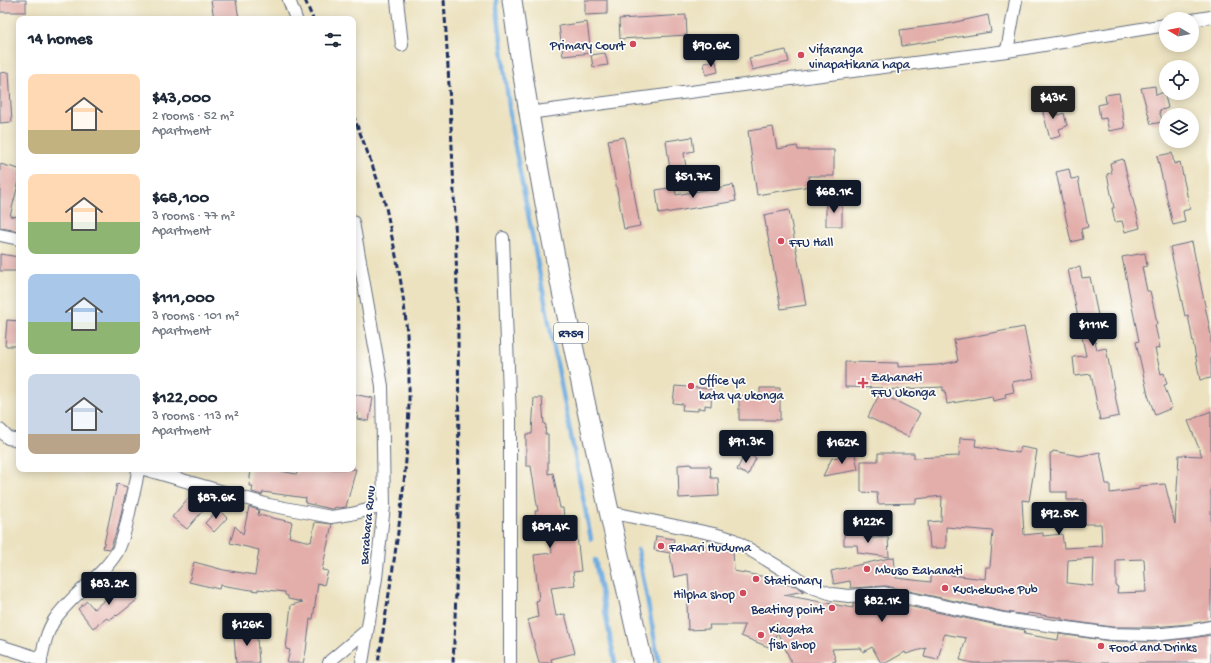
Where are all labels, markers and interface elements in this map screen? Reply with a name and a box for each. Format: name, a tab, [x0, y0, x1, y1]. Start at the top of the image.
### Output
north arrow	[1159, 12, 1199, 52]
map controls	[1159, 12, 1199, 148]
icon: filters	[322, 29, 344, 51]
text: 14 homes	[28, 30, 92, 50]
pin: $90.6K	[678, 34, 744, 68]
place label: Primary Court	[549, 39, 627, 54]
marker: Primary Court	[628, 39, 638, 49]
text: $90.6K	[692, 39, 730, 54]
place label: Vifaranga vinapatikana hapa	[808, 43, 911, 73]
marker: Vifaranga vinapatikana hapa	[796, 50, 806, 60]
button: locate	[1159, 60, 1199, 100]
pin: $43K	[1029, 86, 1077, 120]
text: $43,000	[152, 89, 211, 109]
icon: home	[60, 90, 108, 138]
text: $43K	[1040, 91, 1066, 106]
button: layers	[1159, 108, 1199, 148]
text: 2 rooms · 52 m²	[152, 109, 234, 124]
text: Apartment	[152, 124, 211, 139]
pin: $51.7K	[660, 165, 726, 199]
text: $51.7K	[675, 170, 711, 185]
pin: $68.1K	[801, 180, 867, 214]
text: $68.1K	[816, 185, 852, 200]
text: $68,100	[152, 189, 209, 209]
icon: home	[60, 190, 108, 238]
text: 3 rooms · 77 m²	[152, 209, 235, 224]
text: Apartment	[152, 224, 211, 239]
marker: FFU Hall	[776, 236, 786, 246]
place label: FFU Hall	[788, 236, 833, 251]
text: $111,000	[152, 289, 215, 309]
icon: home	[60, 290, 108, 338]
text: 3 rooms · 101 m²	[152, 309, 240, 324]
pin: $111K	[1065, 313, 1121, 347]
text: $111K	[1079, 318, 1107, 333]
road number: R759	[554, 323, 588, 343]
text: Apartment	[152, 324, 211, 339]
place label: Zahanati FFU Ukonga	[870, 371, 937, 401]
place label: Office ya kata ya ukonga	[699, 374, 785, 404]
marker: Zahanati FFU Ukonga	[858, 378, 868, 388]
marker: Office ya kata ya ukonga	[686, 381, 696, 391]
text: $122,000	[152, 389, 217, 409]
icon: home	[60, 390, 108, 438]
text: 3 rooms · 113 m²	[152, 409, 239, 424]
text: Apartment	[152, 424, 211, 439]
pin: $91.3K	[713, 430, 779, 464]
pin: $162K	[814, 431, 870, 465]
text: $91.3K	[728, 435, 764, 450]
text: $162K	[826, 436, 858, 451]
street label: Barabara Ruvu	[357, 485, 379, 566]
pin: $87.6K	[183, 486, 249, 520]
text: $87.6K	[197, 491, 235, 506]
pin: $92.5K	[1026, 502, 1092, 536]
text: $92.5K	[1041, 507, 1077, 522]
pin: $122K	[840, 510, 896, 544]
pin: $89.4K	[517, 515, 583, 549]
text: $122K	[853, 515, 884, 530]
text: $89.4K	[532, 520, 568, 535]
marker: Fahari Huduma	[656, 541, 666, 551]
place label: Fahari Huduma	[668, 541, 752, 556]
marker: Mbuso Zahanati	[862, 564, 872, 574]
place label: Mbuso Zahanati	[875, 564, 963, 579]
pin: $83.2K	[76, 572, 142, 606]
marker: Stationary	[751, 574, 761, 584]
place label: Stationary	[764, 574, 822, 589]
text: $83.2K	[90, 577, 128, 592]
marker: Kuchekuche Pub	[940, 583, 950, 593]
place label: Kuchekuche Pub	[953, 583, 1038, 598]
place label: Hilpha shop	[673, 588, 736, 603]
marker: Hilpha shop	[738, 588, 748, 598]
pin: $82.1K	[849, 589, 915, 623]
text: $82.1K	[864, 594, 900, 609]
place label: Beating point	[750, 603, 826, 618]
marker: Beating point	[827, 603, 837, 613]
pin: $126K	[219, 613, 275, 647]
text: $126K	[231, 618, 263, 633]
place label: Kiagata fish shop	[768, 623, 816, 653]
marker: Kiagata fish shop	[756, 630, 766, 640]
marker: Food and Drinks	[1096, 641, 1106, 651]
place label: Food and Drinks	[1108, 641, 1198, 656]

